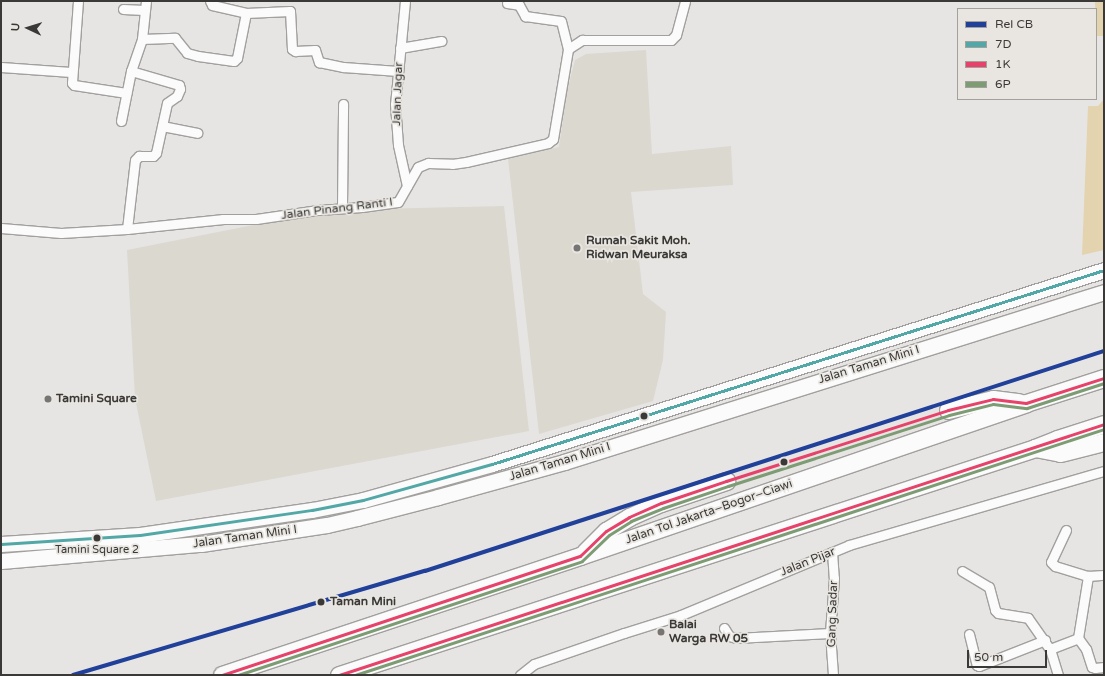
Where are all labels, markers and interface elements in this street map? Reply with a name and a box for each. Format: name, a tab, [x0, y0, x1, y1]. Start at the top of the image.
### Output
north arrow	[8, 8, 48, 48]
legend	[957, 8, 1097, 100]
text: Rel CB	[995, 17, 1033, 31]
text: U	[9, 23, 22, 32]
text: 7D	[995, 37, 1012, 51]
text: 1K	[995, 57, 1011, 71]
street label: Jalan Jagar	[390, 62, 406, 126]
text: 6P	[995, 77, 1011, 91]
street label: Jalan Pinang Ranti I	[281, 195, 393, 223]
place label: Rumah Sakit Moh. Ridwan Meuraksa	[586, 234, 691, 262]
marker: Rumah Sakit Moh. Ridwan Meuraksa	[571, 242, 583, 254]
street label: Jalan Taman Mini I	[817, 343, 921, 387]
place label: Tamini Square	[56, 392, 137, 406]
marker: Tamini Square	[43, 394, 53, 404]
unlabelled marker	[639, 411, 649, 421]
street label: Jalan Taman Mini I	[508, 440, 612, 484]
unlabelled marker	[779, 457, 789, 467]
street label: Jalan Tol Jakarta–Bogor–Ciawi	[624, 477, 794, 547]
street label: Jalan Taman Mini I	[192, 523, 298, 551]
marker: Tamini Square 2	[92, 533, 102, 543]
place label: Tamini Square 2	[55, 543, 139, 557]
street label: Jalan Pijar	[778, 544, 838, 580]
street label: Gang Sadar	[825, 580, 841, 648]
place label: Taman Mini	[330, 595, 396, 609]
marker: Taman Mini	[315, 596, 327, 608]
place label: Balai Warga RW 05	[669, 618, 748, 646]
marker: Balai Warga RW 05	[656, 627, 666, 637]
scale bar	[969, 642, 1049, 668]
text: 50 m	[974, 650, 1003, 664]

